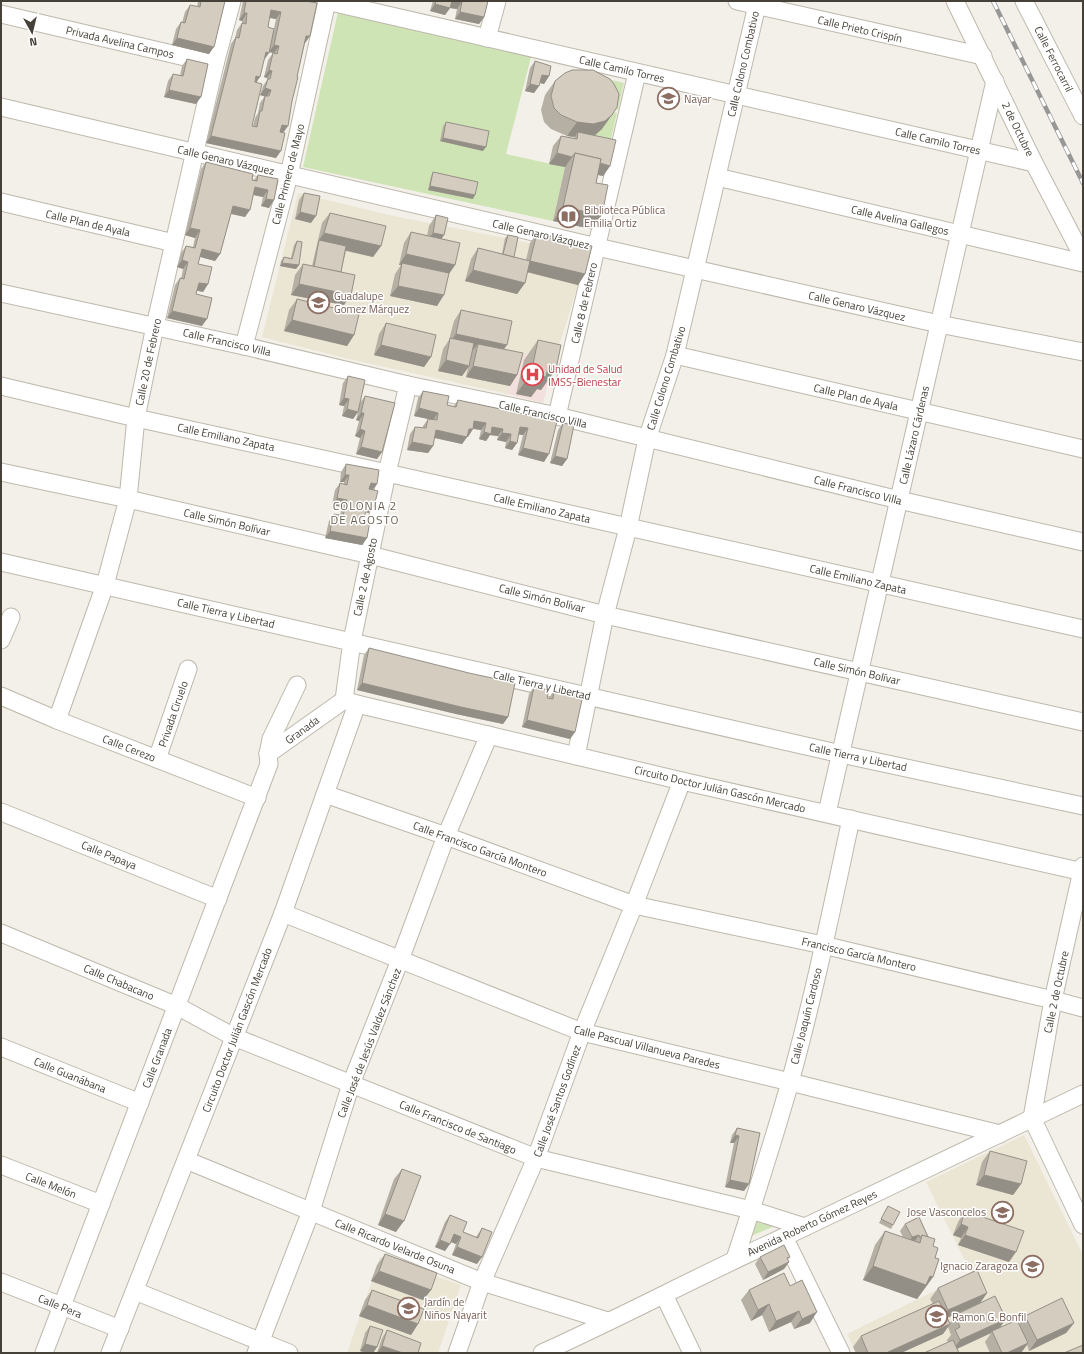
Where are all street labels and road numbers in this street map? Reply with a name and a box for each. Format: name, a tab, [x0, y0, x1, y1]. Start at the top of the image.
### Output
street label: Calle Colono Combativo	[723, 9, 763, 118]
street label: Calle Prieto Crispín	[816, 11, 904, 47]
street label: Privada Avelina Campos	[64, 22, 176, 62]
street label: Calle Ferrocarril	[1031, 23, 1077, 95]
street label: Calle Camilo Torres	[578, 51, 666, 87]
street label: 2 de Octubre	[998, 99, 1038, 159]
street label: Calle Primero de Mayo	[268, 122, 308, 226]
street label: Calle Camilo Torres	[894, 123, 982, 159]
street label: Calle Genaro Vázquez	[176, 141, 276, 179]
street label: Calle Avelina Gallegos	[850, 201, 950, 239]
street label: Calle Plan de Ayala	[44, 205, 132, 241]
street label: Calle Genaro Vázquez	[491, 215, 591, 253]
street label: Calle 8 de Febrero	[567, 261, 601, 345]
street label: Calle Genaro Vázquez	[807, 287, 907, 325]
street label: Calle 20 de Febrero	[131, 317, 165, 407]
street label: Calle Francisco Villa	[181, 324, 273, 360]
street label: Calle Colono Combativo	[643, 324, 690, 432]
street label: Calle Plan de Ayala	[812, 379, 900, 415]
street label: Calle Lázaro Cárdenas	[895, 384, 933, 486]
street label: Calle Francisco Villa	[497, 396, 589, 432]
street label: Calle Emiliano Zapata	[176, 419, 277, 455]
street label: Calle Francisco Villa	[812, 471, 904, 509]
street label: Calle Emiliano Zapata	[492, 489, 592, 527]
street label: Calle Simón Bolívar	[182, 504, 272, 540]
street label: Calle 2 de Agosto	[349, 536, 381, 618]
street label: Calle Emiliano Zapata	[808, 560, 908, 598]
street label: Calle Simón Bolívar	[497, 580, 587, 616]
street label: Calle Tierra y Libertad	[176, 594, 276, 632]
street label: Calle Simón Bolívar	[812, 653, 902, 689]
street label: Calle Tierra y Libertad	[492, 666, 592, 704]
street label: Privada Ciruelo	[154, 679, 192, 749]
street label: Granada	[282, 712, 323, 748]
street label: Calle Cerezo	[100, 730, 158, 766]
street label: Calle Tierra y Libertad	[808, 739, 909, 775]
street label: Circuito Doctor Julián Gascón Mercado	[633, 761, 807, 817]
street label: Calle Francisco García Montero	[411, 817, 549, 881]
street label: Calle Papaya	[79, 837, 140, 874]
street label: Francisco García Montero	[800, 933, 918, 975]
street label: Circuito Doctor Julián Gascón Mercado	[198, 945, 276, 1115]
street label: Calle 2 de Octubre	[1039, 949, 1073, 1035]
street label: Calle Chabacano	[81, 960, 157, 1004]
street label: Calle José de Jesús Valdez Sánchez	[333, 966, 405, 1120]
street label: Calle Joaquín Cardoso	[786, 966, 826, 1066]
street label: Calle Pascual Villanueva Paredes	[572, 1021, 722, 1073]
street label: Calle Granada	[138, 1025, 176, 1090]
street label: Calle José Santos Godínez	[529, 1043, 585, 1159]
street label: Calle Guanábana	[31, 1053, 109, 1097]
street label: Calle Francisco de Santiago	[397, 1096, 519, 1158]
street label: Calle Melón	[23, 1168, 79, 1202]
street label: Avenida Roberto Gómez Reyes	[744, 1186, 880, 1260]
street label: Calle Ricardo Velarde Osuna	[332, 1215, 458, 1278]
street label: Calle Pera	[36, 1290, 85, 1322]

